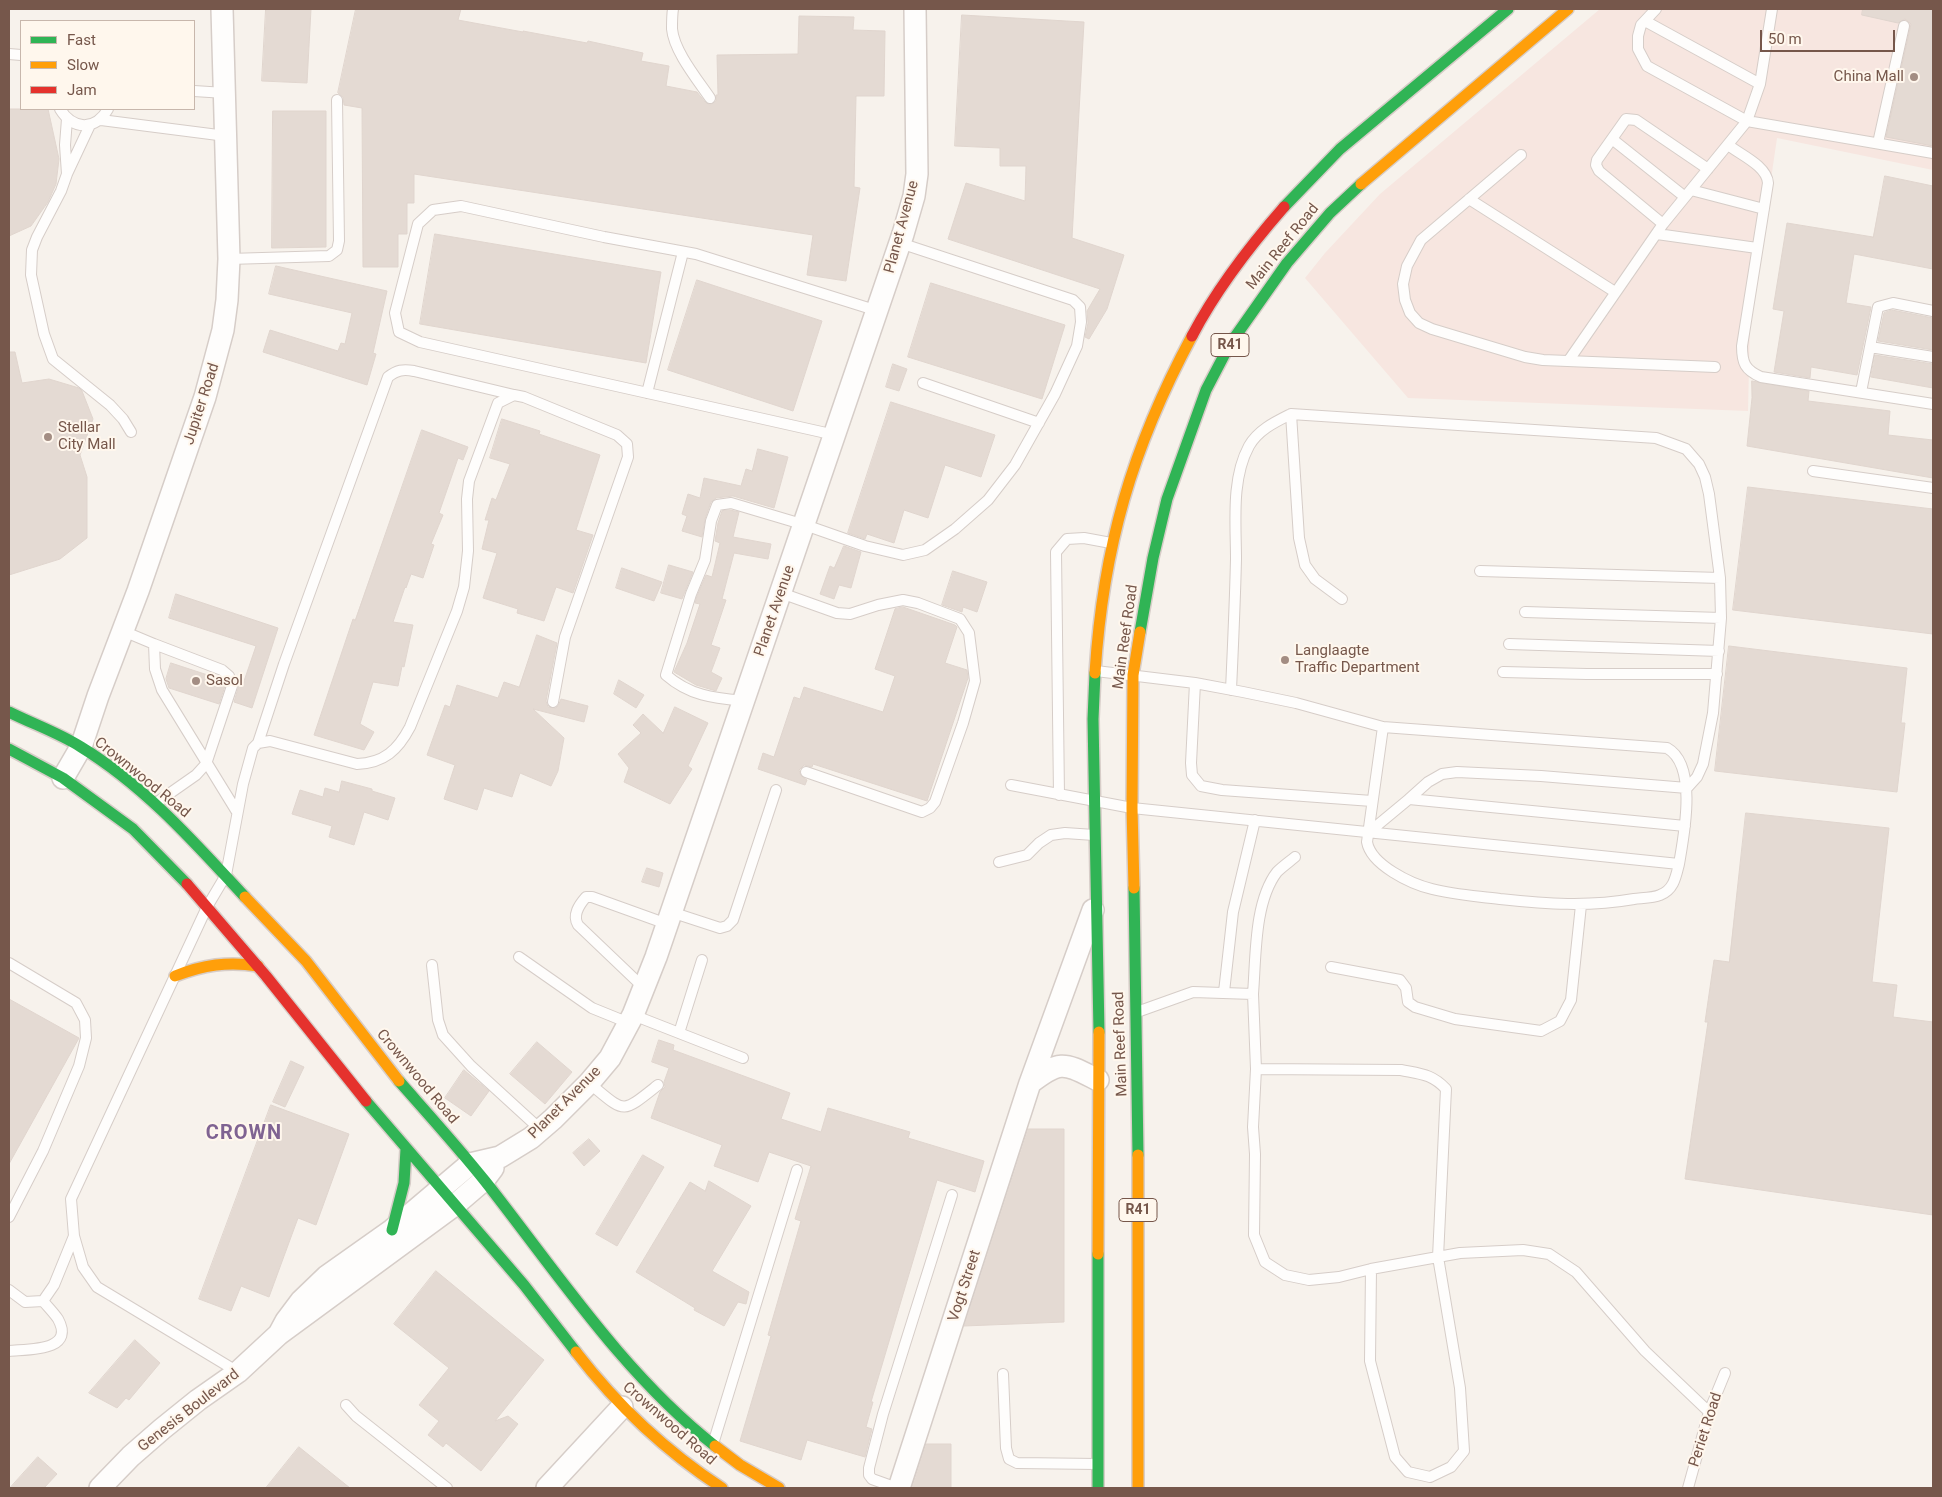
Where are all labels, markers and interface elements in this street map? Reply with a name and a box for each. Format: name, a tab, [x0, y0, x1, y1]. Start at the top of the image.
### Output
legend	[20, 20, 195, 110]
scale bar	[1762, 20, 1897, 52]
text: 50 m	[1768, 30, 1802, 48]
text: Fast	[67, 31, 96, 49]
text: Slow	[67, 56, 99, 74]
place label: China Mall	[1834, 68, 1904, 86]
marker: China Mall	[1908, 71, 1920, 83]
text: Jam	[67, 81, 97, 99]
street label: Planet Avenue	[881, 179, 923, 275]
street label: Main Reef Road	[1243, 200, 1323, 294]
road number: R41	[1211, 334, 1249, 356]
street label: Jupiter Road	[180, 361, 224, 447]
place label: Stellar City Mall	[58, 419, 116, 454]
marker: Stellar City Mall	[42, 431, 54, 443]
street label: Planet Avenue	[751, 563, 799, 659]
street label: Main Reef Road	[1110, 584, 1142, 690]
place label: Langlaagte Traffic Department	[1295, 642, 1420, 677]
marker: Langlaagte Traffic Department	[1279, 654, 1291, 666]
place label: Sasol	[206, 672, 243, 690]
marker: Sasol	[190, 675, 202, 687]
street label: Crownwood Road	[91, 734, 193, 822]
street label: Main Reef Road	[1110, 991, 1132, 1097]
street label: Crownwood Road	[372, 1026, 462, 1128]
street label: Planet Avenue	[525, 1063, 605, 1143]
district label: CROWN	[205, 1122, 283, 1146]
road number: R41	[1119, 1198, 1157, 1222]
street label: Vogt Street	[945, 1248, 985, 1324]
street label: Genesis Boulevard	[135, 1366, 243, 1456]
street label: Crownwood Road	[619, 1379, 719, 1469]
street label: Periet Road	[1686, 1391, 1726, 1469]

